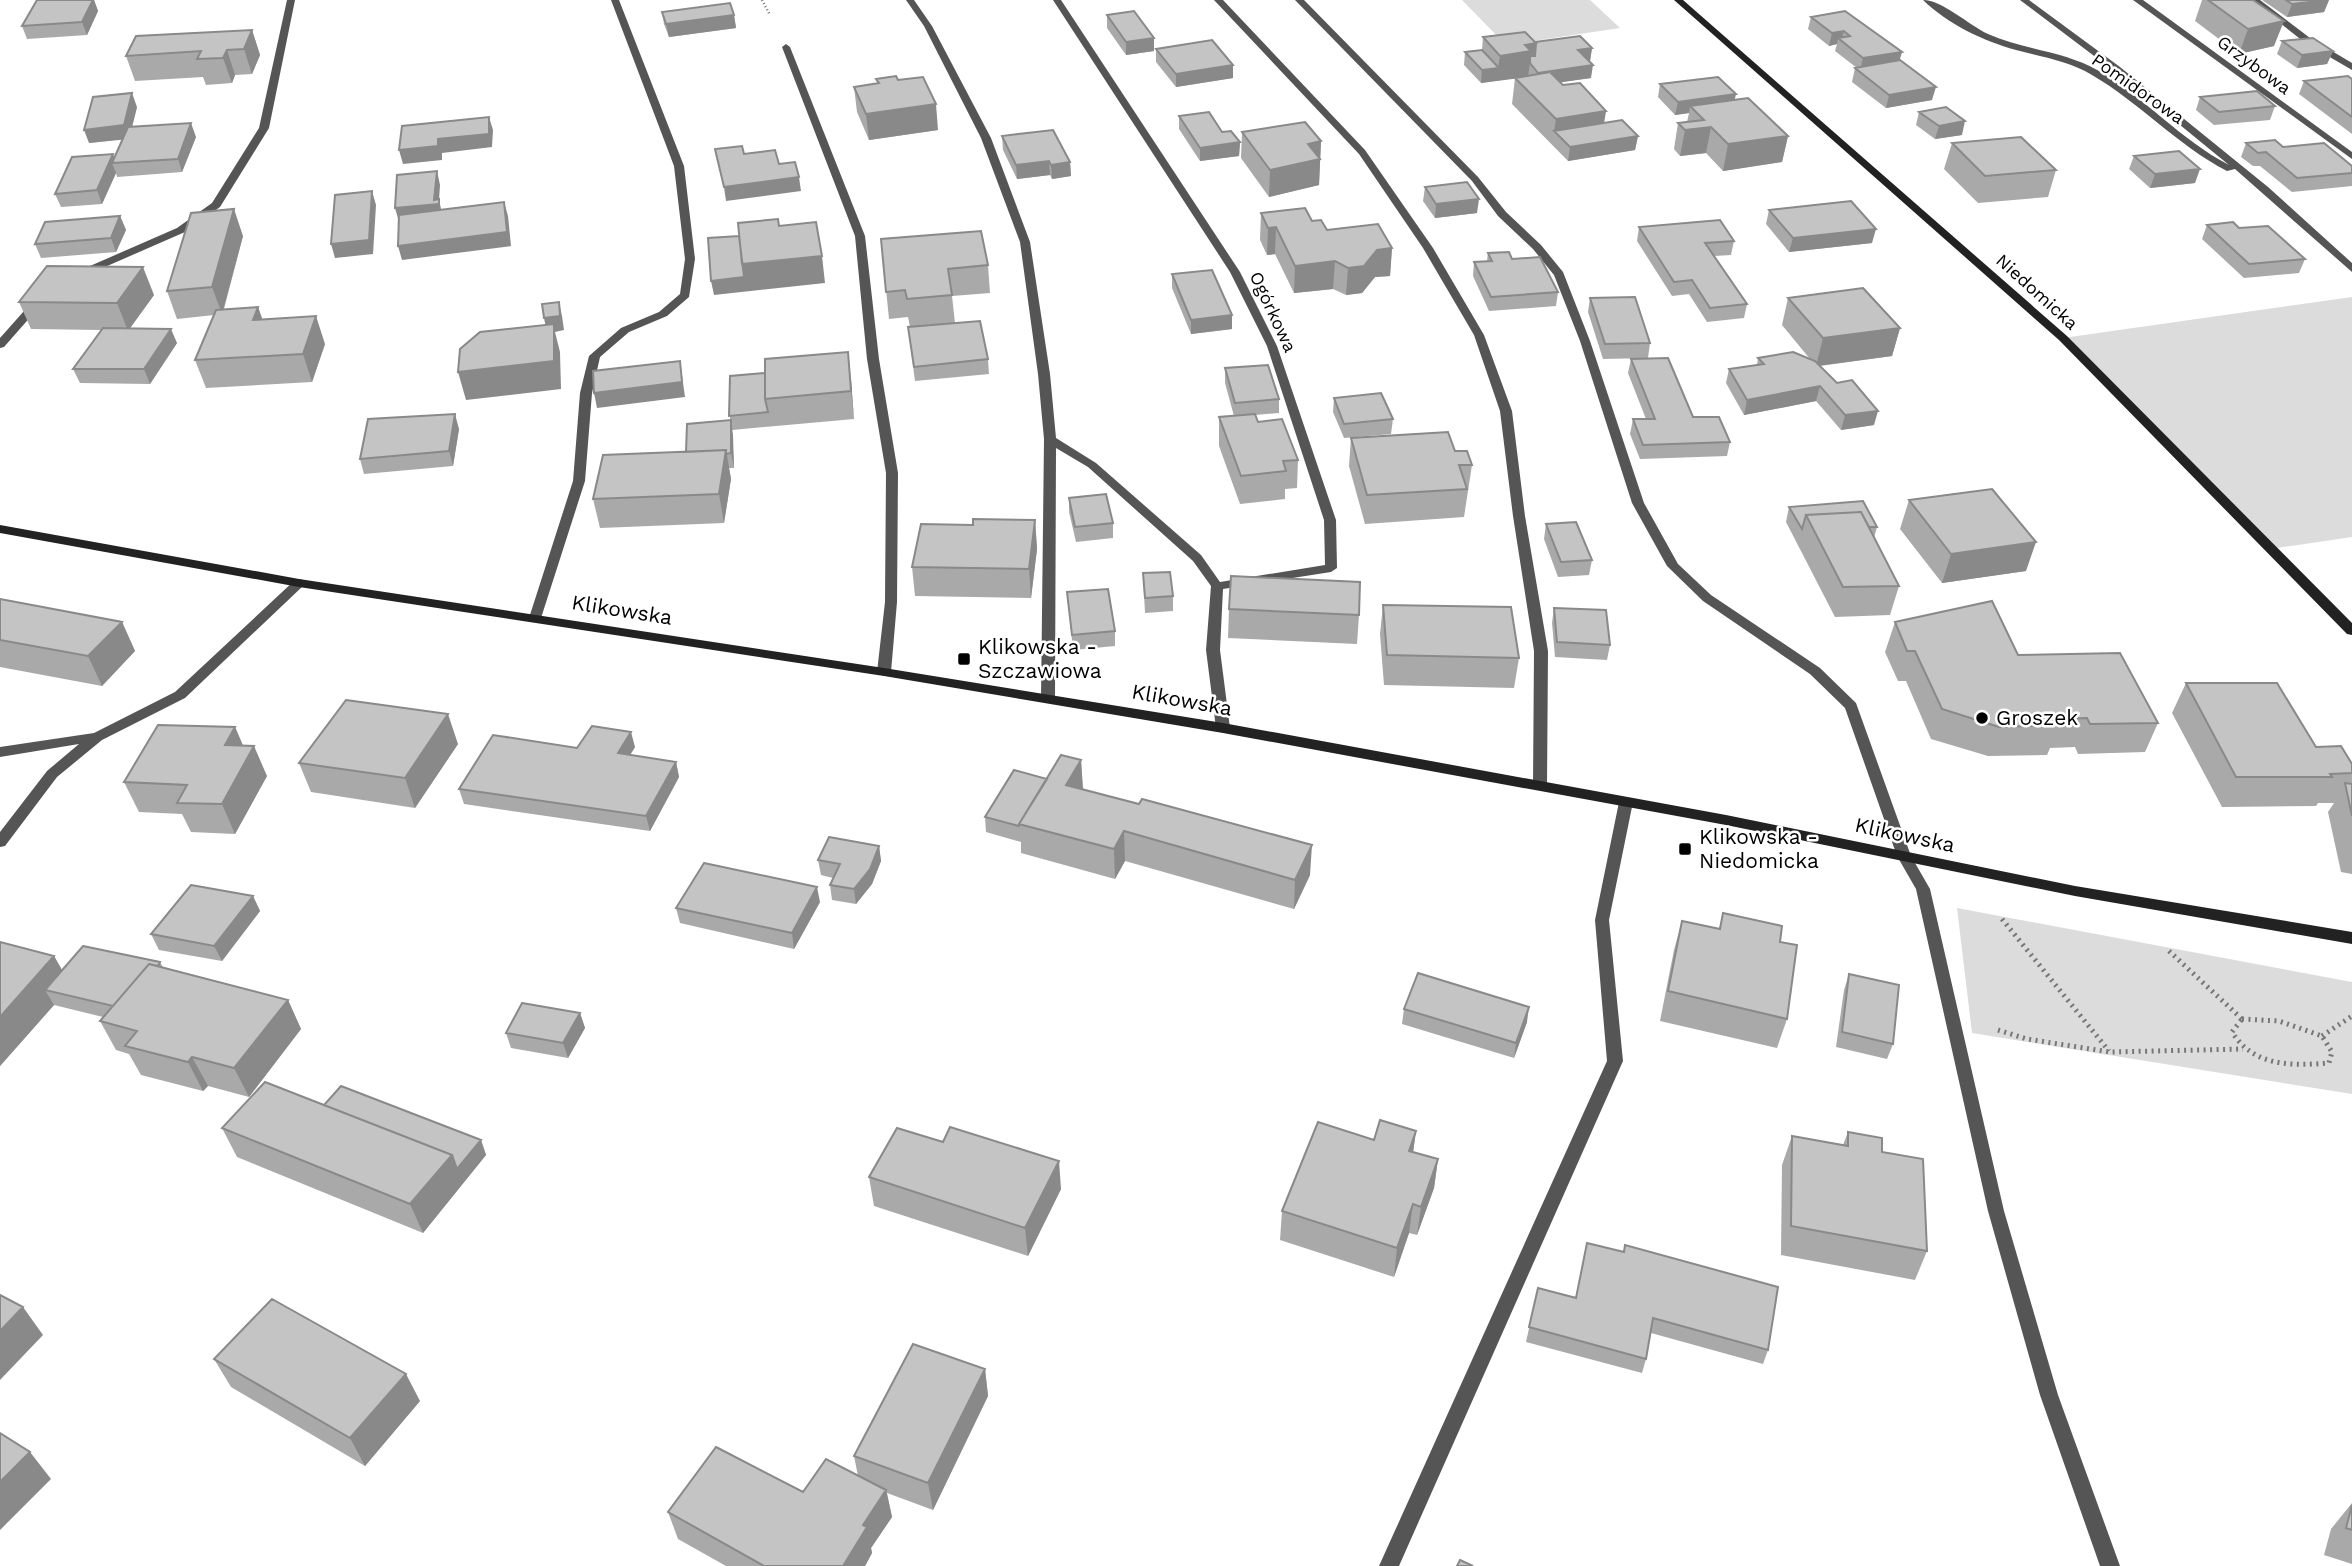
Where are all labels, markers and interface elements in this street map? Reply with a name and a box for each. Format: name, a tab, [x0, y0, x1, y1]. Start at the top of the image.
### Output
street label: Grzybowa	[2213, 31, 2295, 98]
street label: Pomidorowa	[2088, 49, 2189, 128]
street label: Niedomicka	[1992, 249, 2083, 334]
street label: Ogórkowa	[1246, 268, 1301, 355]
street label: Klikowska	[570, 589, 674, 630]
place label: Klikowska - Szczawiowa	[978, 634, 1102, 683]
marker: Klikowska - Szczawiowa	[956, 651, 972, 667]
street label: Klikowska	[1130, 678, 1234, 721]
place label: Groszek	[1996, 705, 2078, 730]
marker: Groszek	[1974, 710, 1990, 726]
street label: Klikowska	[1853, 812, 1957, 857]
place label: Klikowska - Niedomicka	[1699, 824, 1819, 873]
marker: Klikowska - Niedomicka	[1677, 841, 1693, 857]

